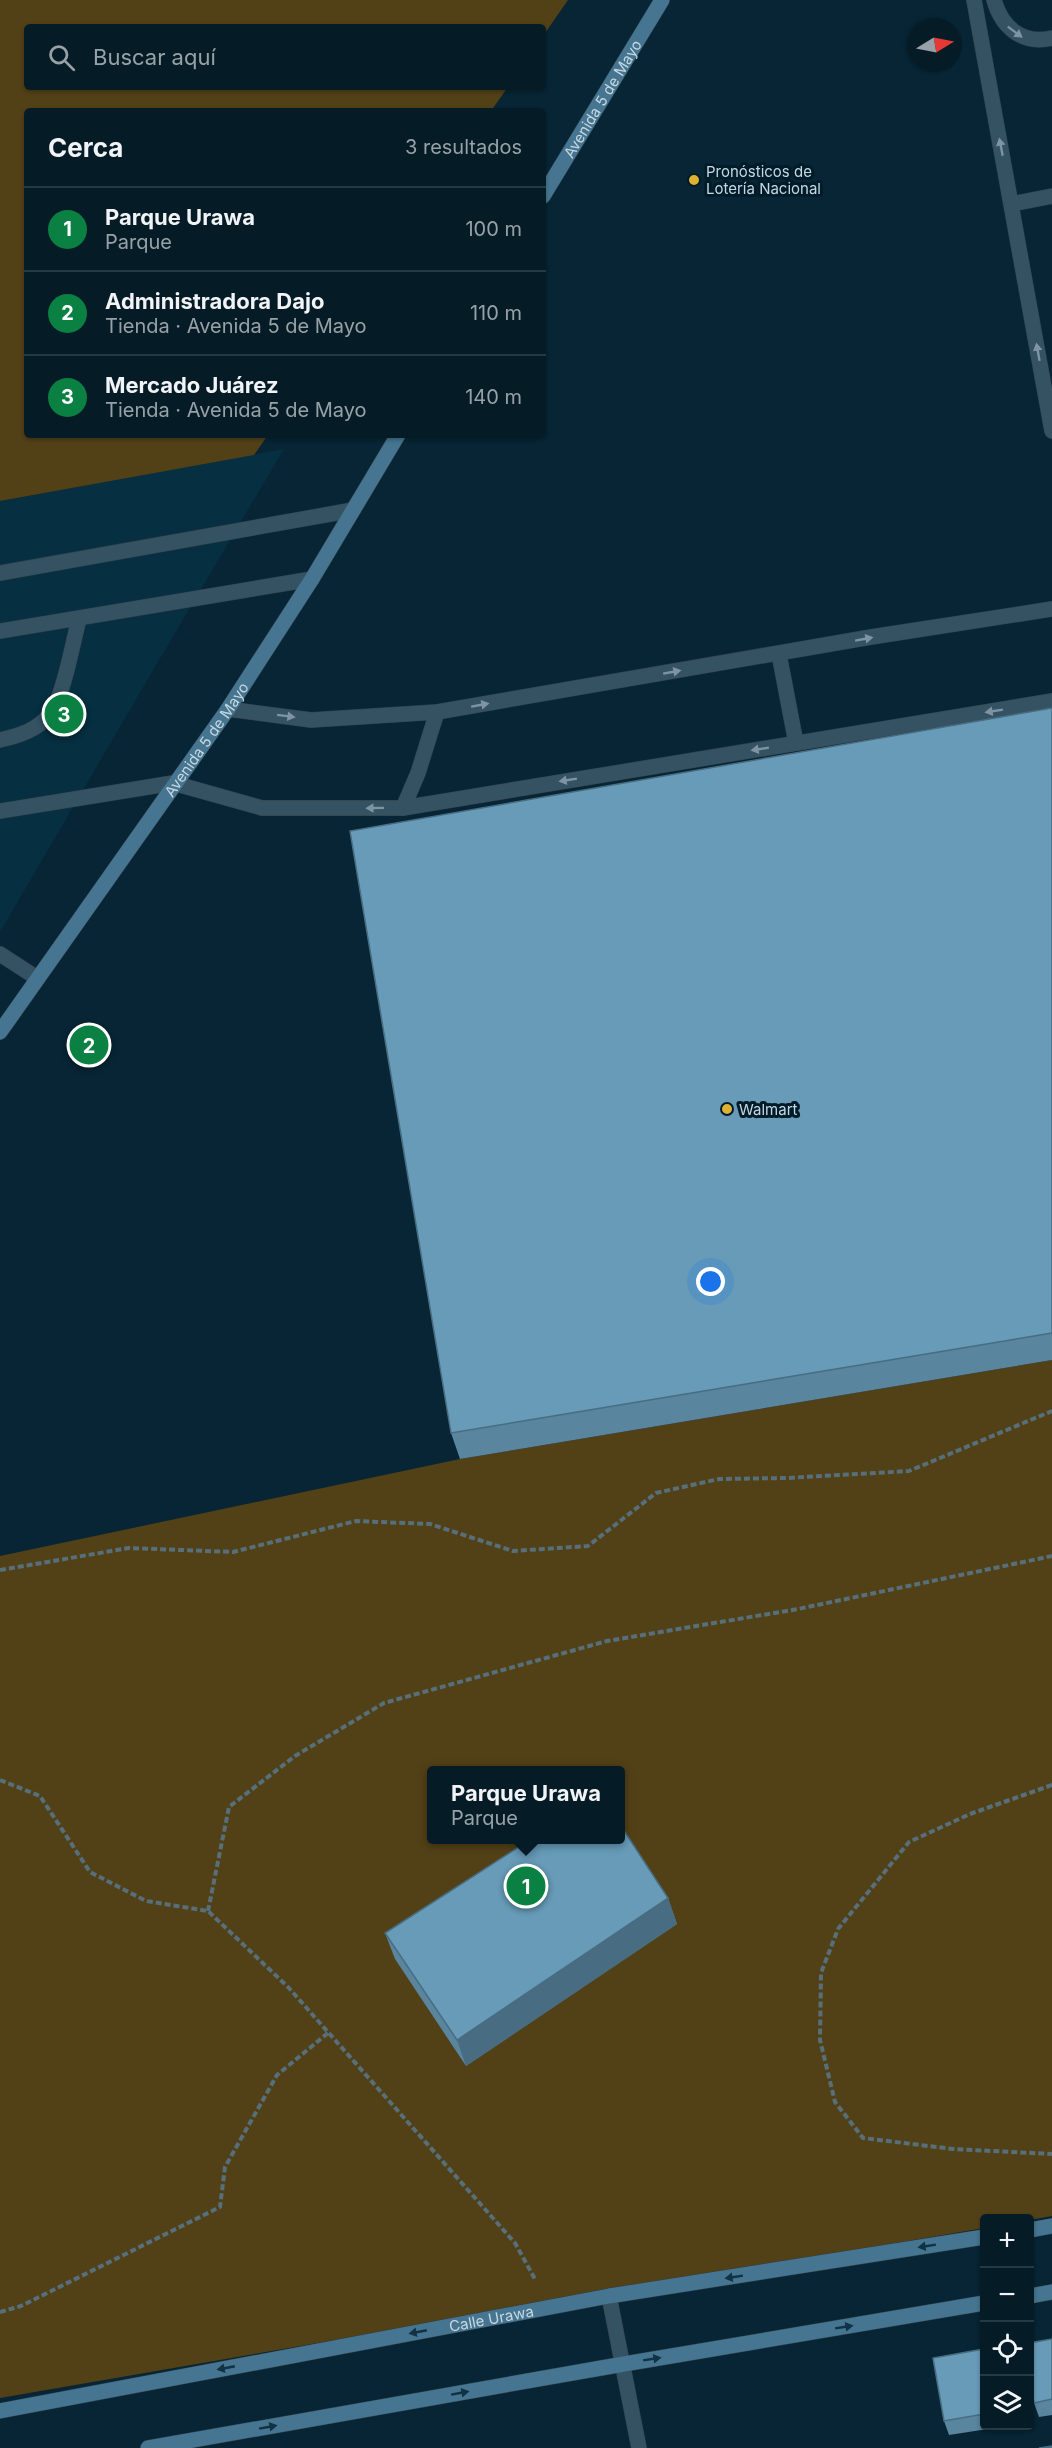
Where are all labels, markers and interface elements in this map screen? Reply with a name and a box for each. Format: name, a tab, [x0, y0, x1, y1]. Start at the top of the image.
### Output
north arrow	[908, 18, 962, 72]
search box	[24, 24, 546, 90]
one-way arrow	[1007, 26, 1023, 38]
street label: Avenida 5 de Mayo	[559, 36, 645, 161]
icon: search	[45, 41, 78, 74]
text: Buscar aquí	[93, 44, 216, 70]
text: Cerca	[48, 132, 123, 163]
text: 3 resultados	[405, 135, 522, 159]
one-way arrow	[996, 137, 1005, 156]
place label: Pronósticos de Lotería Nacional	[706, 162, 821, 198]
marker: Pronósticos de Lotería Nacional	[687, 173, 701, 187]
text: Parque Urawa	[105, 204, 255, 230]
text: 1	[63, 217, 72, 241]
text: 100 m	[465, 217, 522, 241]
text: Parque	[105, 230, 172, 254]
text: Administradora Dajo	[105, 288, 324, 314]
text: 2	[61, 301, 74, 325]
text: 110 m	[470, 301, 522, 325]
text: Tienda · Avenida 5 de Mayo	[105, 314, 367, 338]
one-way arrow	[1033, 343, 1042, 362]
text: Mercado Juárez	[105, 372, 279, 398]
text: 3	[61, 385, 74, 409]
text: 140 m	[465, 385, 522, 409]
text: Tienda · Avenida 5 de Mayo	[105, 398, 367, 422]
one-way arrow	[855, 634, 874, 643]
one-way arrow	[663, 667, 682, 676]
street label: Avenida 5 de Mayo	[160, 679, 252, 800]
pin: 3	[44, 692, 84, 736]
one-way arrow	[470, 700, 489, 709]
one-way arrow	[985, 706, 1004, 715]
one-way arrow	[276, 712, 295, 721]
one-way arrow	[751, 745, 770, 754]
one-way arrow	[558, 775, 577, 784]
one-way arrow	[366, 803, 385, 813]
pin: 2	[70, 1022, 109, 1068]
place label: Walmart	[739, 1100, 798, 1119]
marker: Walmart	[720, 1102, 734, 1116]
your location	[696, 1267, 725, 1296]
popup	[427, 1766, 625, 1844]
text: Parque Urawa	[451, 1780, 601, 1806]
text: Parque	[451, 1806, 518, 1830]
pin: 1	[506, 1864, 546, 1908]
map controls	[980, 2214, 1034, 2430]
button: +	[980, 2214, 1034, 2268]
one-way arrow	[917, 2242, 936, 2251]
button: −	[980, 2268, 1034, 2322]
one-way arrow	[724, 2272, 743, 2281]
street label: Calle Urawa	[447, 2301, 535, 2336]
one-way arrow	[835, 2322, 854, 2331]
button: locate	[980, 2322, 1034, 2376]
one-way arrow	[408, 2328, 427, 2337]
one-way arrow	[643, 2354, 662, 2363]
one-way arrow	[217, 2364, 236, 2373]
button: layers	[980, 2376, 1034, 2430]
one-way arrow	[451, 2388, 470, 2397]
one-way arrow	[259, 2422, 278, 2431]

